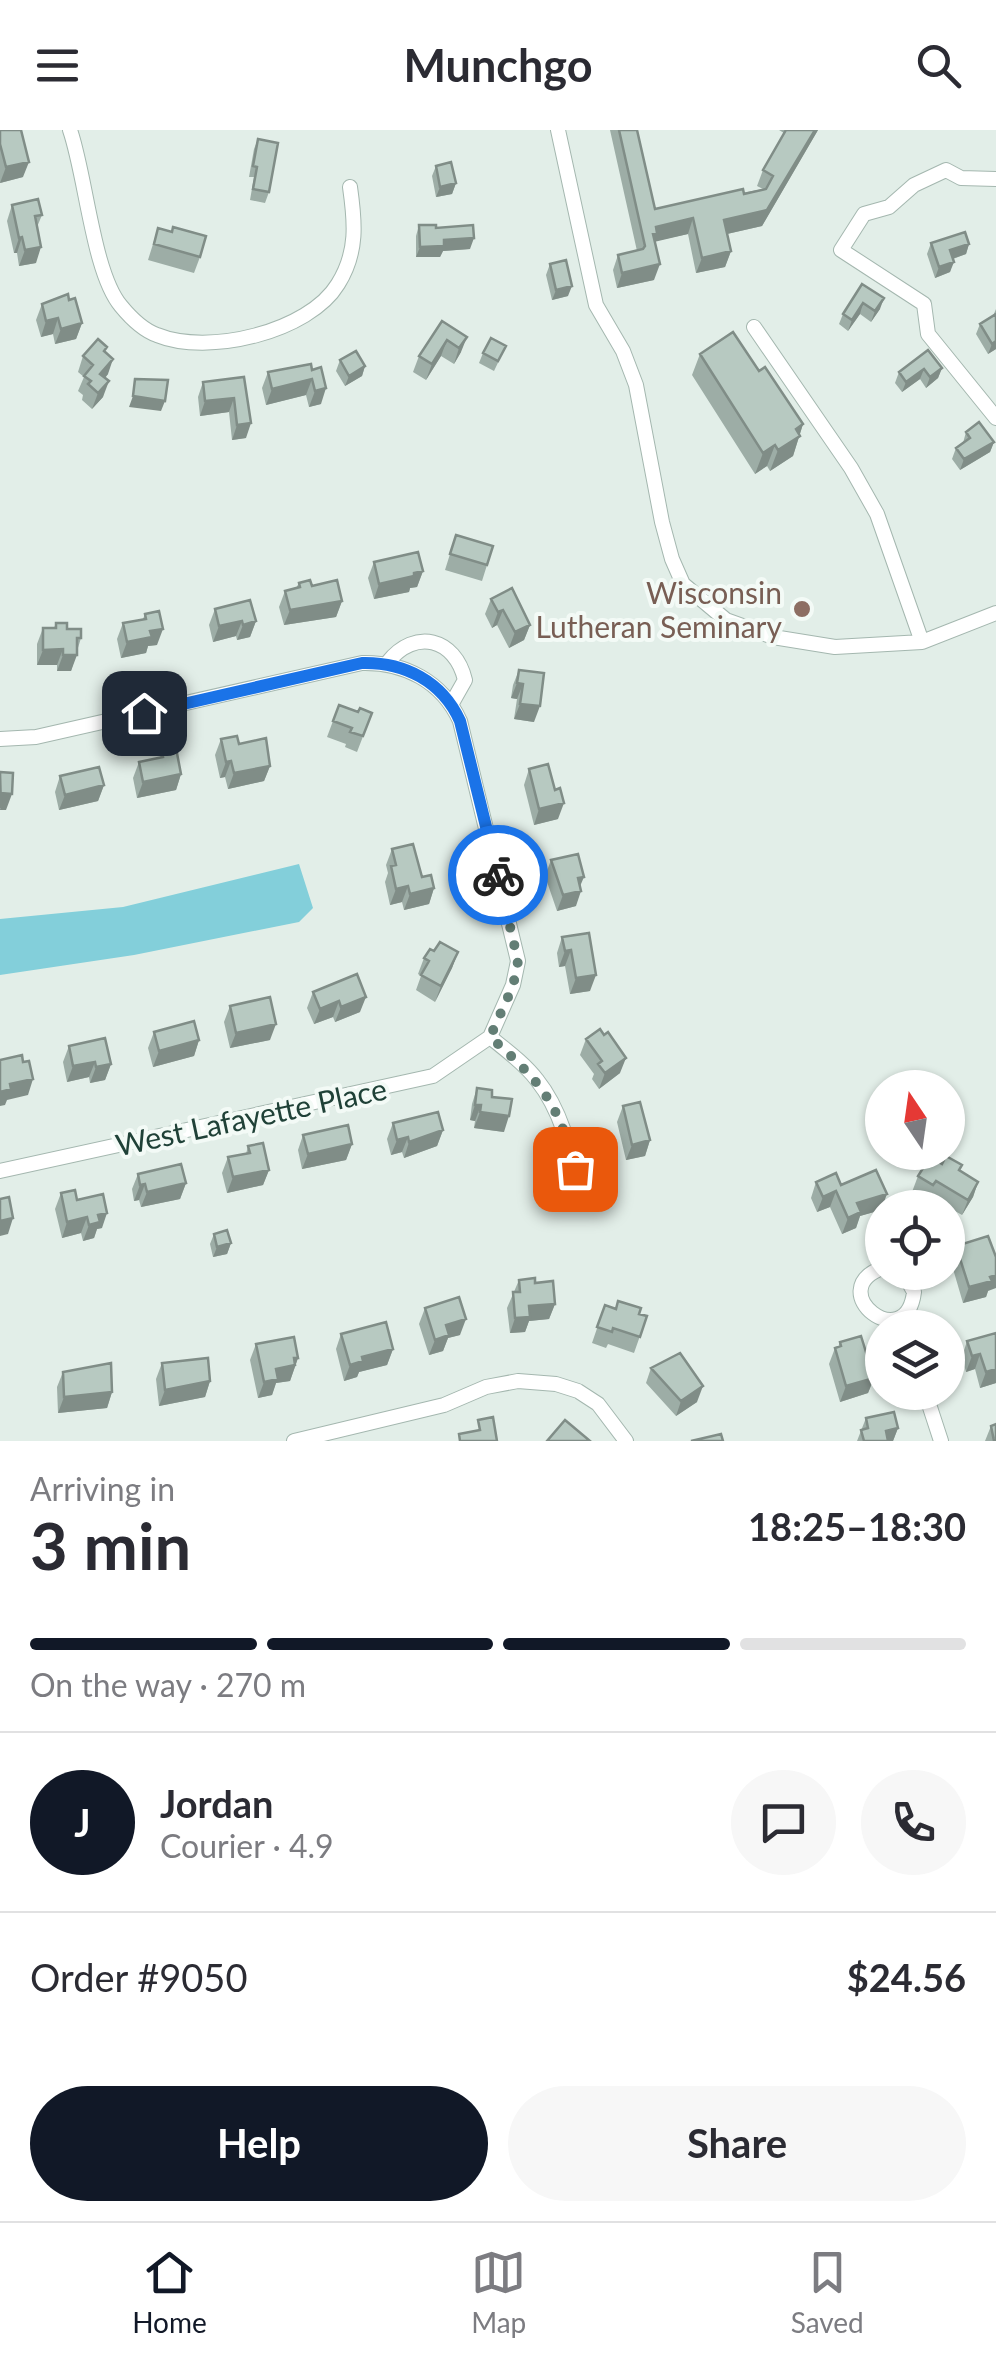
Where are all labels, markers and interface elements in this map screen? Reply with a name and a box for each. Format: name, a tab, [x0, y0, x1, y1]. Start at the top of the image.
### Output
icon: menu	[30, 38, 85, 93]
text: Munchgo	[403, 38, 593, 92]
icon: search	[911, 38, 966, 93]
place label: Wisconsin Lutheran Seminary	[535, 574, 783, 644]
marker: Wisconsin Lutheran Seminary	[791, 598, 813, 620]
pin	[102, 671, 187, 756]
icon: home	[117, 686, 172, 741]
courier	[448, 825, 548, 925]
icon: bike	[471, 848, 526, 903]
street label: West Lafayette Place	[112, 1070, 390, 1162]
north arrow	[865, 1070, 965, 1170]
map controls	[865, 1070, 965, 1410]
pin	[533, 1127, 618, 1212]
icon: bag	[548, 1142, 603, 1197]
button: locate	[865, 1190, 965, 1290]
button: layers	[865, 1310, 965, 1410]
text: Arriving in	[30, 1469, 175, 1508]
text: 18:25–18:30	[748, 1503, 966, 1549]
text: 3 min	[30, 1506, 191, 1584]
text: On the way · 270 m	[30, 1665, 306, 1704]
button: chat	[731, 1770, 836, 1875]
button: phone	[861, 1770, 966, 1875]
text: Jordan	[160, 1780, 273, 1826]
text: J	[74, 1799, 91, 1845]
text: Courier · 4.9	[160, 1826, 334, 1865]
text: Order #9050	[30, 1954, 247, 2000]
text: $24.56	[847, 1954, 966, 2000]
button: Help	[30, 2086, 488, 2201]
button: Share	[508, 2086, 966, 2201]
tab: Home	[132, 2245, 207, 2339]
tab: Map	[471, 2245, 526, 2339]
tab: Saved	[791, 2245, 864, 2339]

